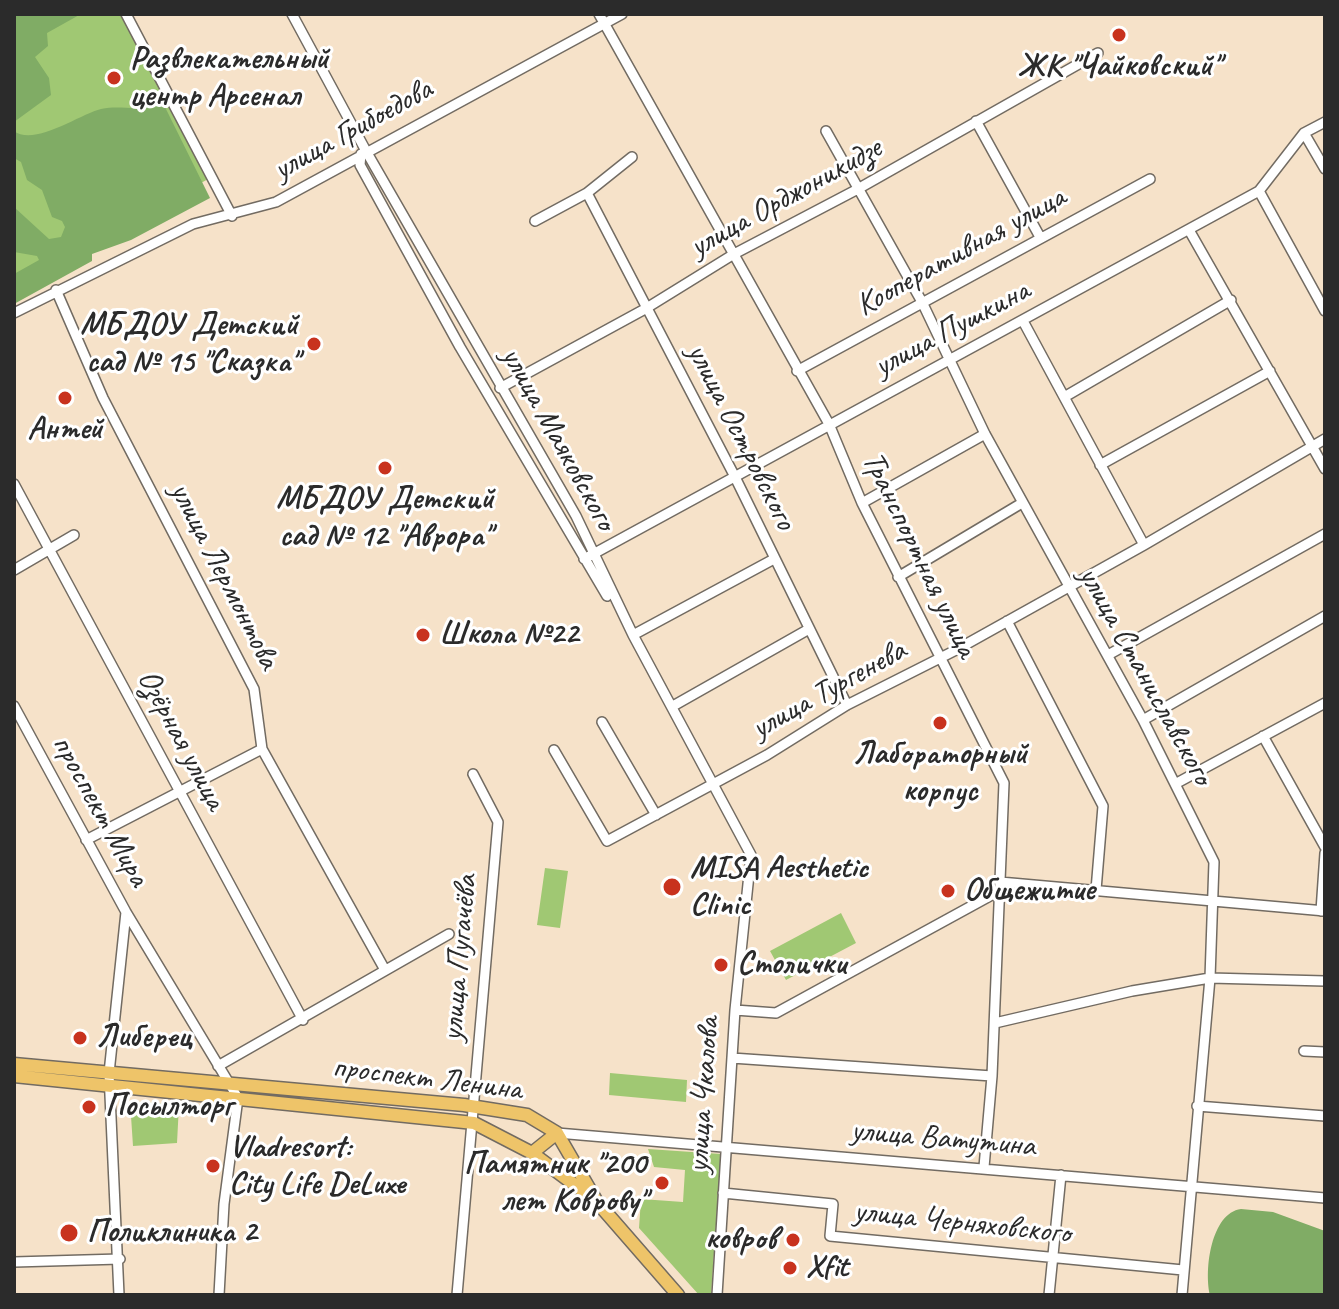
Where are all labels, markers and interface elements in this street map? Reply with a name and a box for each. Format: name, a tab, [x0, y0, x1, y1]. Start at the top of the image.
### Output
marker: ЖК "Чайковский"	[1110, 26, 1128, 44]
place label: Развлекательный центр Арсенал	[130, 41, 329, 116]
place label: ЖК "Чайковский"	[1018, 48, 1220, 86]
marker: Развлекательный центр Арсенал	[105, 69, 123, 87]
street label: улица Грибоедова	[267, 71, 439, 189]
street label: улица Орджоникидзе	[683, 129, 889, 267]
street label: Кооперативная улица	[850, 179, 1072, 325]
street label: улица Пушкина	[868, 272, 1036, 386]
place label: МБДОУ Детский сад № 15 "Сказка"	[80, 307, 298, 382]
marker: МБДОУ Детский сад № 15 "Сказка"	[305, 335, 323, 353]
street label: улица Островского	[678, 338, 804, 536]
street label: улица Маяковского	[492, 341, 624, 537]
marker: Антей	[56, 389, 74, 407]
place label: Антей	[27, 411, 103, 449]
street label: Транспортная улица	[853, 446, 985, 664]
marker: МБДОУ Детский сад № 12 "Аврора"	[376, 459, 394, 477]
street label: улица Лермонтова	[160, 476, 288, 676]
place label: МБДОУ Детский сад № 12 "Аврора"	[276, 481, 494, 556]
street label: улица Станиславского	[1069, 560, 1221, 792]
place label: Школа №22	[439, 616, 578, 654]
marker: Школа №22	[414, 626, 432, 644]
street label: улица Тургенева	[745, 632, 913, 748]
street label: Озёрная улица	[128, 663, 234, 817]
marker: Лабораторный корпус	[931, 714, 949, 732]
street label: проспект Мира	[43, 728, 157, 894]
place label: Лабораторный корпус	[853, 736, 1027, 811]
place label: MISA Aesthetic Clinic	[690, 850, 868, 925]
place label: Общежитие	[964, 872, 1094, 910]
street label: улица Пугачёва	[434, 873, 486, 1043]
marker: MISA Aesthetic Clinic	[661, 876, 683, 898]
marker: Общежитие	[939, 882, 957, 900]
place label: Столички	[737, 946, 846, 984]
marker: Столички	[712, 956, 730, 974]
street label: улица Чкалова	[679, 1016, 729, 1174]
place label: Либерец	[96, 1019, 192, 1057]
marker: Либерец	[71, 1029, 89, 1047]
street label: проспект Ленина	[330, 1048, 524, 1110]
place label: Посылторг	[105, 1088, 233, 1126]
marker: Посылторг	[80, 1098, 98, 1116]
street label: улица Ватутина	[849, 1112, 1037, 1166]
place label: Vladresort: City Life DeLuxe	[229, 1129, 405, 1204]
place label: Памятник "200 лет Коврову"	[464, 1146, 646, 1221]
marker: Vladresort: City Life DeLuxe	[204, 1157, 222, 1175]
marker: Памятник "200 лет Коврову"	[653, 1174, 671, 1192]
street label: улица Черняховского	[852, 1193, 1072, 1253]
place label: Поликлиника 2	[87, 1214, 257, 1252]
place label: ковров	[705, 1221, 777, 1259]
marker: Поликлиника 2	[58, 1222, 80, 1244]
marker: ковров	[784, 1231, 802, 1249]
place label: Xfit	[806, 1249, 848, 1287]
marker: Xfit	[781, 1259, 799, 1277]

